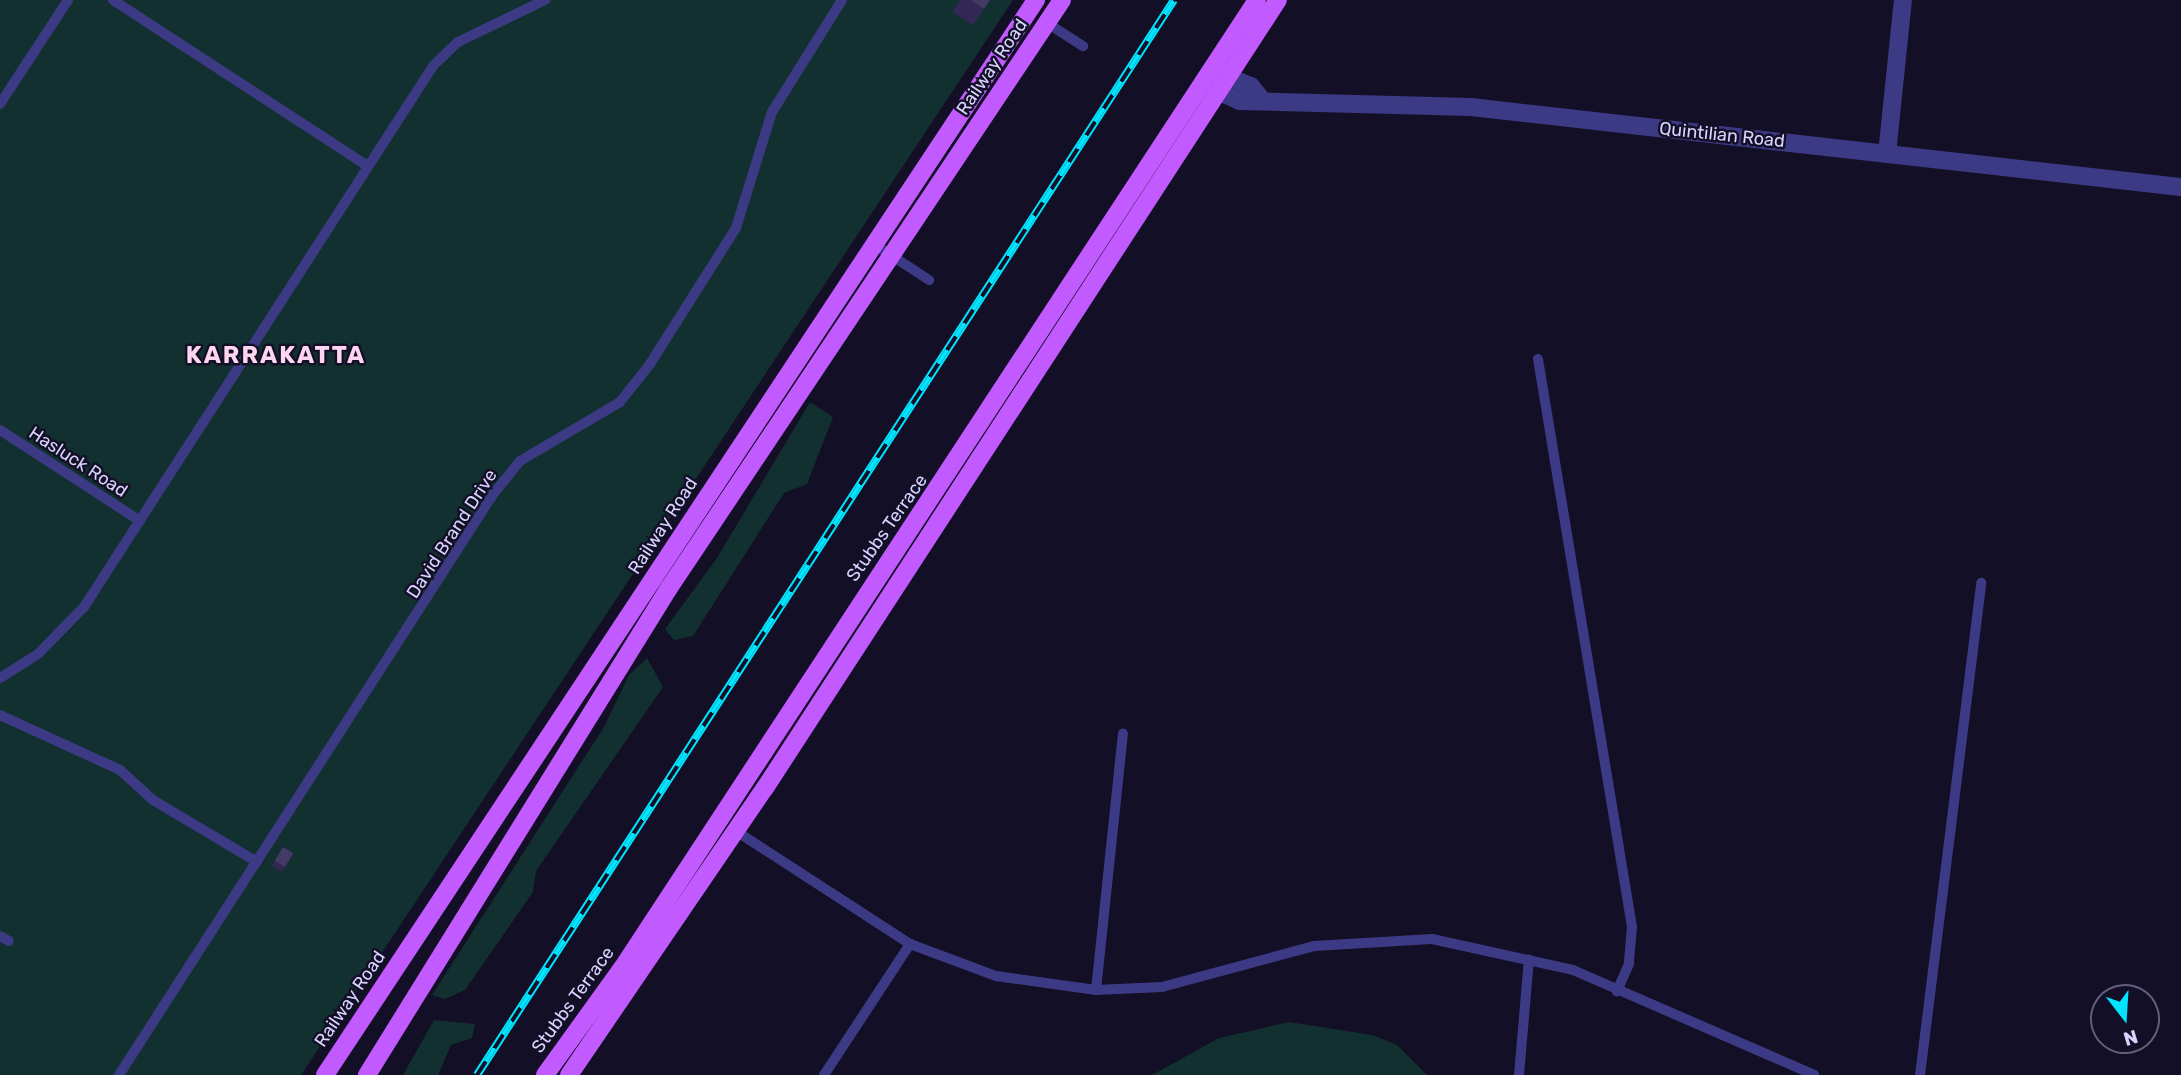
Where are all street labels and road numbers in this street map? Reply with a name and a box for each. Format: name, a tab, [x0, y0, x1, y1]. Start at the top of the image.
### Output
street label: Railway Road	[952, 15, 1032, 119]
street label: Quintilian Road	[1658, 118, 1786, 152]
street label: Hasluck Road	[25, 422, 131, 502]
street label: David Brand Drive	[402, 465, 502, 603]
street label: Stubbs Terrace	[842, 470, 932, 586]
street label: Railway Road	[624, 473, 702, 579]
street label: Stubbs Terrace	[527, 943, 619, 1057]
street label: Railway Road	[310, 947, 390, 1051]

